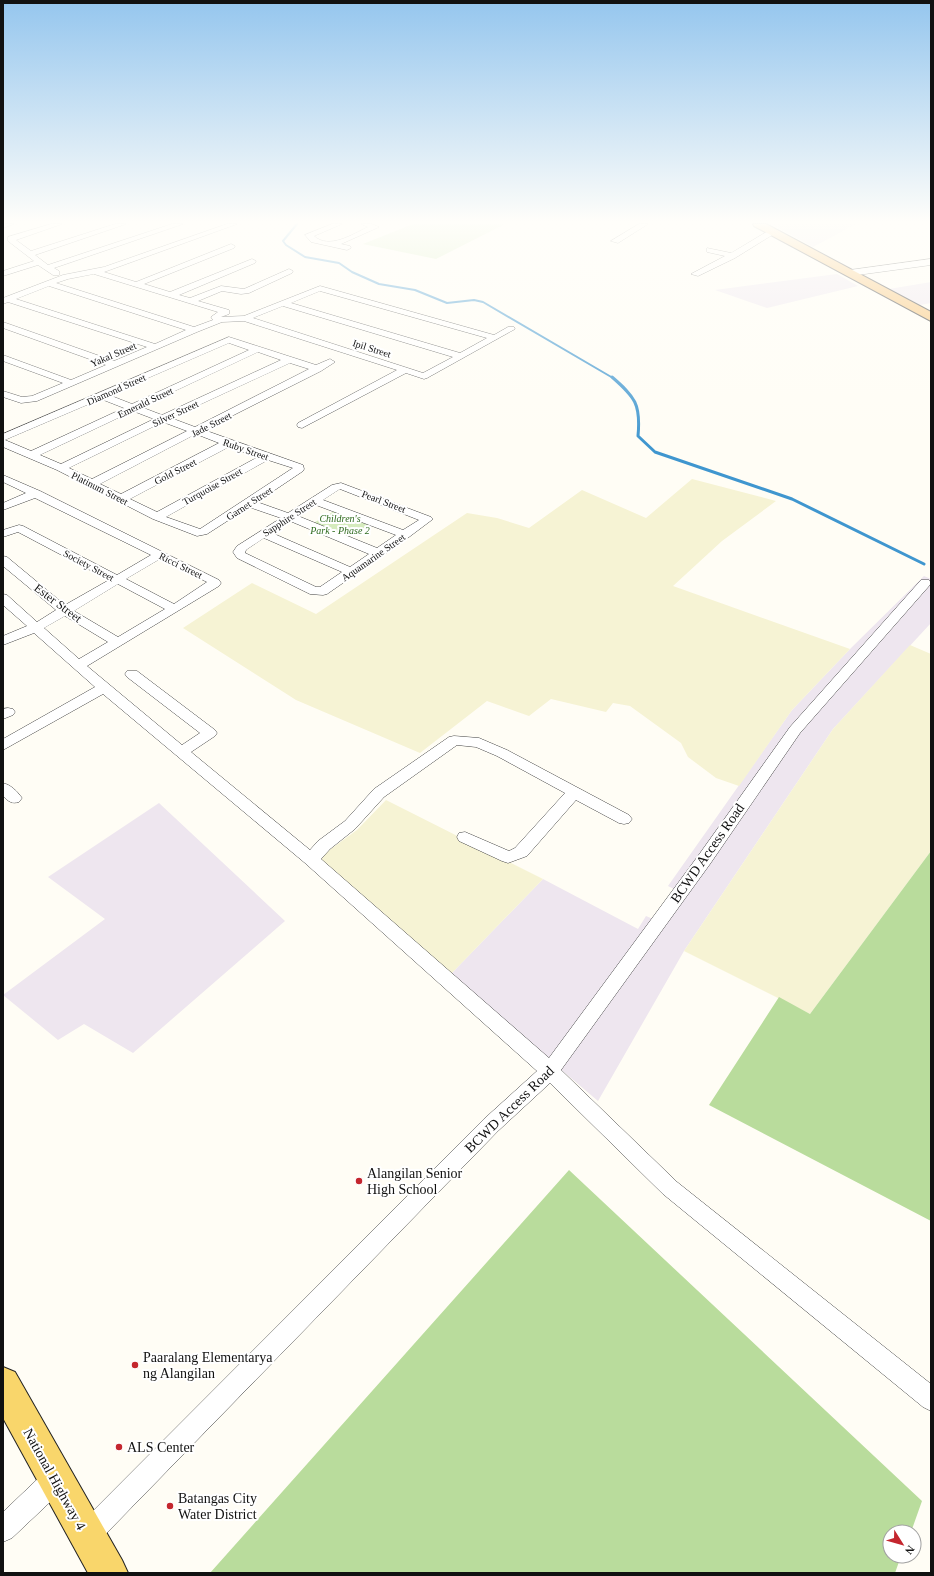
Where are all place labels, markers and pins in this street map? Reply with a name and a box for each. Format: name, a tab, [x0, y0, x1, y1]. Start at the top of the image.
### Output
place label: Alangilan Senior High School	[367, 1166, 463, 1197]
marker: Alangilan Senior High School	[354, 1176, 364, 1186]
place label: Paaralang Elementarya ng Alangilan	[143, 1350, 273, 1381]
marker: Paaralang Elementarya ng Alangilan	[130, 1360, 140, 1370]
place label: ALS Center	[127, 1440, 195, 1455]
marker: ALS Center	[114, 1442, 124, 1452]
place label: Batangas City Water District	[178, 1491, 257, 1522]
marker: Batangas City Water District	[165, 1501, 175, 1511]

